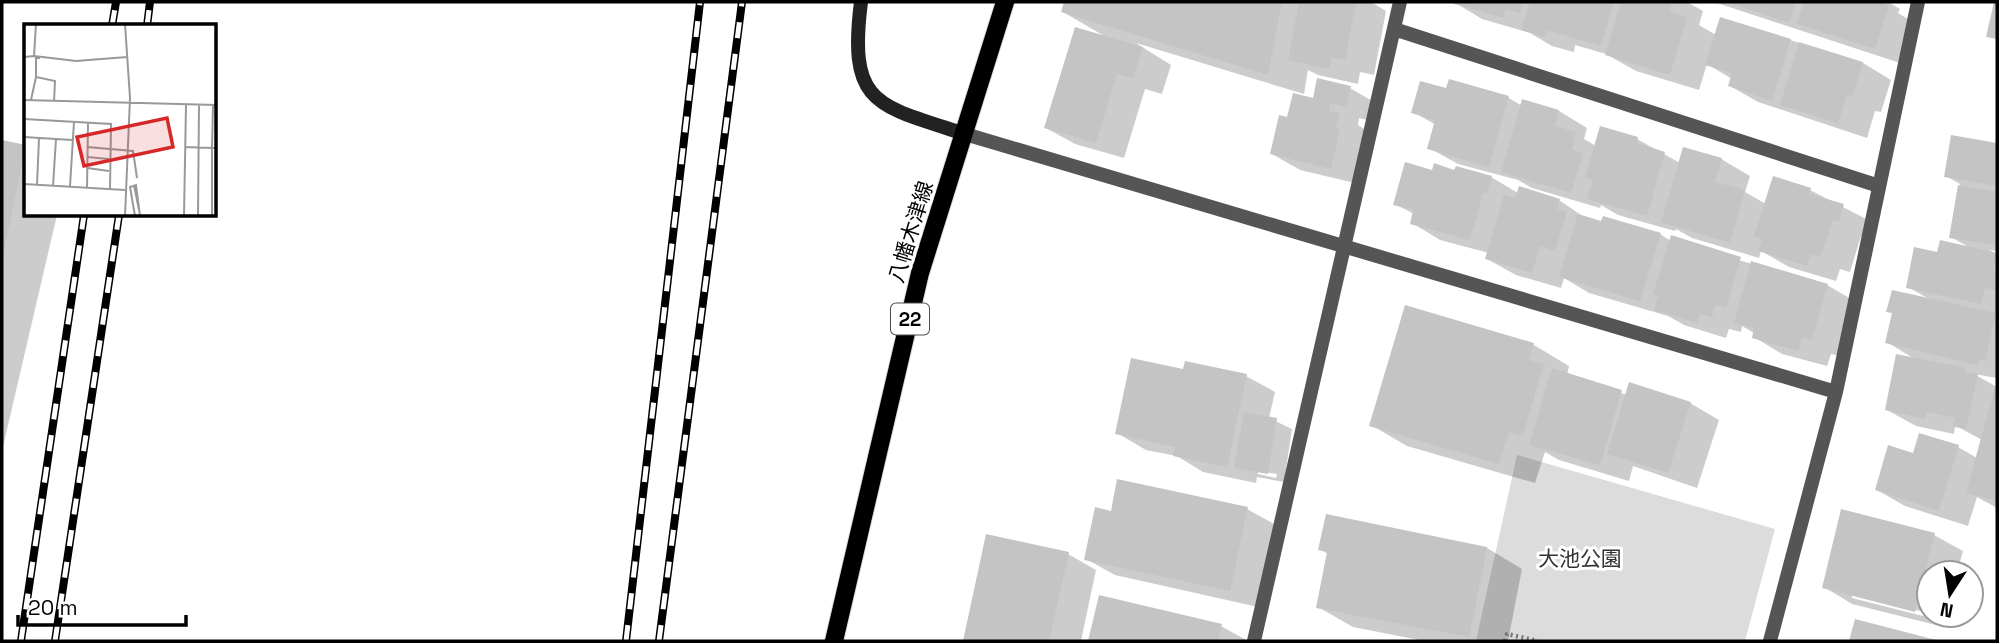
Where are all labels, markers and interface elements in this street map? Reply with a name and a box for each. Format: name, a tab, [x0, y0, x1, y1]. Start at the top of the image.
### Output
inset map	[24, 24, 217, 217]
street label: 八幡木津線	[882, 178, 939, 286]
road number: 22	[891, 304, 929, 334]
park label: 大池公園	[1538, 545, 1622, 572]
north arrow	[1915, 559, 1985, 629]
scale bar	[18, 584, 186, 628]
text: 20 m	[28, 594, 78, 621]
text: N	[1938, 597, 1955, 624]

